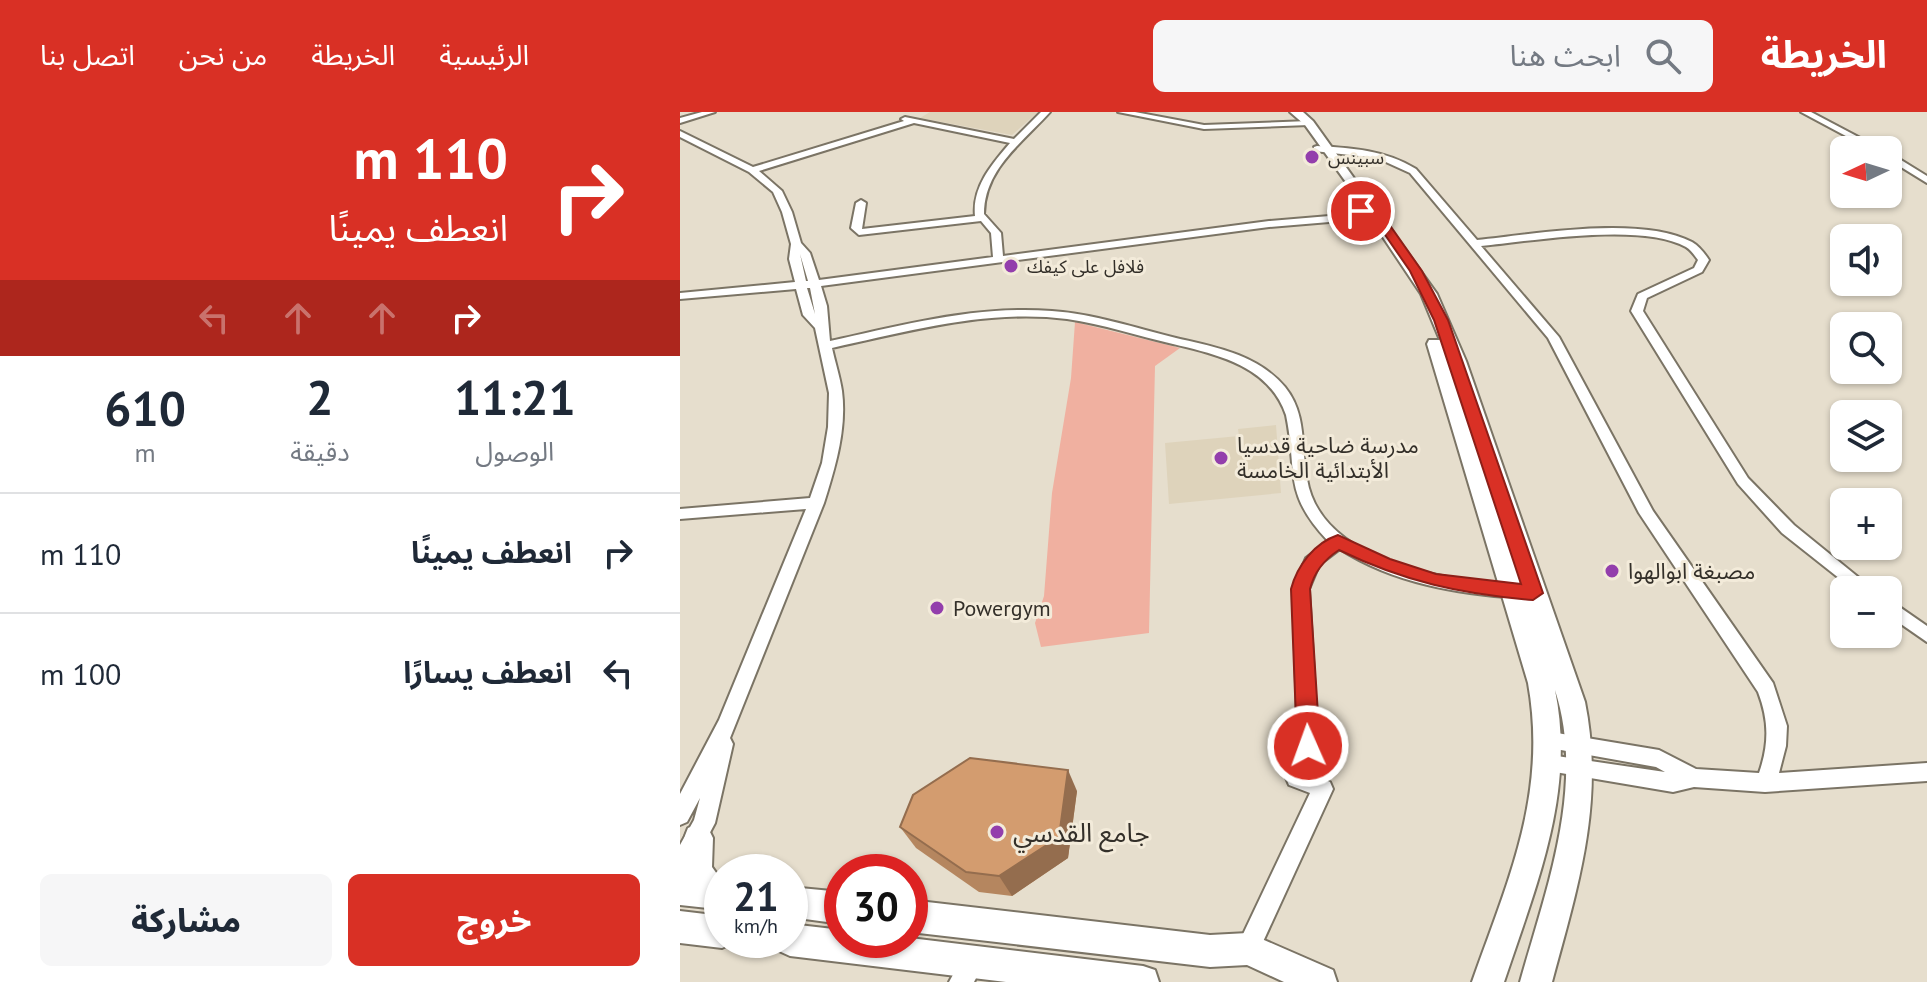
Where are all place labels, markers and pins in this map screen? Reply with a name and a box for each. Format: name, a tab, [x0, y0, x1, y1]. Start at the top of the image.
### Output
place label: سبينس	[1328, 146, 1384, 169]
marker: سبينس	[1303, 148, 1321, 166]
pin	[1327, 177, 1395, 245]
place label: فلافل على كيفك	[1027, 255, 1144, 278]
marker: فلافل على كيفك	[1002, 257, 1020, 275]
place label: مدرسة ضاحية قدسيا الأبتدائية الخامسة	[1237, 431, 1419, 484]
marker: مدرسة ضاحية قدسيا الأبتدائية الخامسة	[1212, 449, 1230, 467]
place label: مصبغة ابوالهوا	[1628, 557, 1755, 585]
marker: مصبغة ابوالهوا	[1603, 562, 1621, 580]
place label: Powergym	[953, 594, 1051, 622]
marker: Powergym	[928, 599, 946, 617]
place label: جامع القدسي	[1013, 816, 1149, 853]
marker: جامع القدسي	[988, 823, 1006, 841]

